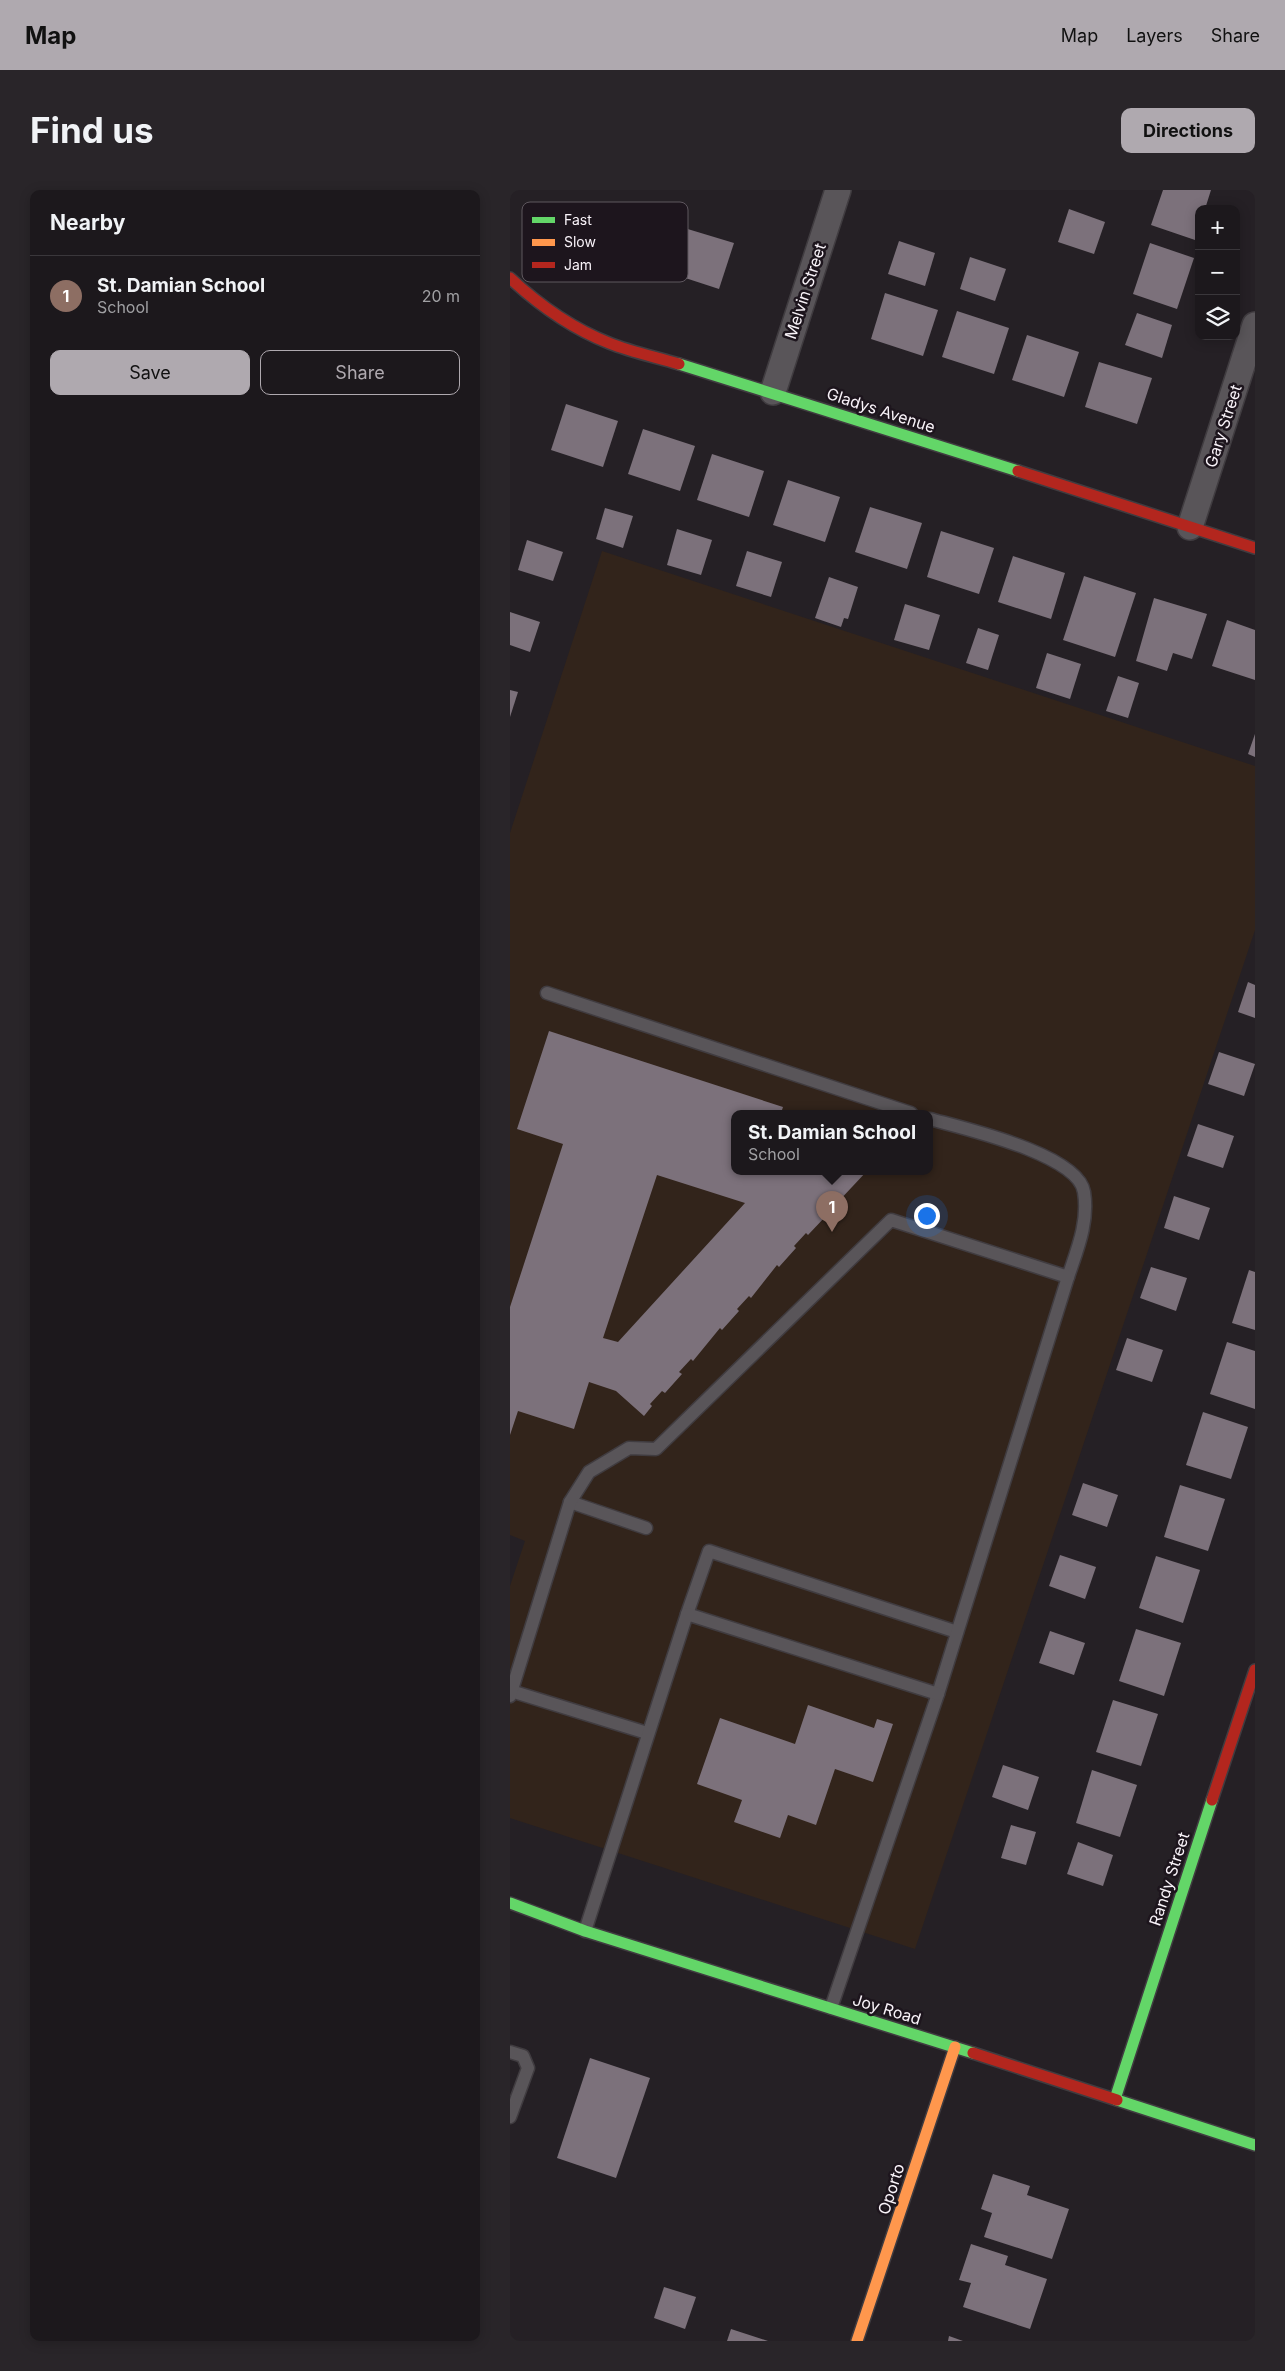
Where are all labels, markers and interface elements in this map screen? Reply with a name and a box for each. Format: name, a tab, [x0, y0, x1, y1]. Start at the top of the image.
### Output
text: Map	[25, 21, 76, 50]
text: Map	[1061, 25, 1098, 46]
text: Layers	[1126, 25, 1183, 46]
text: Share	[1211, 25, 1260, 46]
button: Directions	[1121, 108, 1255, 153]
text: Find us	[30, 109, 154, 151]
legend	[522, 202, 688, 282]
map controls	[1195, 205, 1240, 340]
button: +	[1195, 205, 1240, 250]
text: Nearby	[50, 210, 125, 235]
text: Fast	[564, 211, 592, 228]
text: Slow	[564, 233, 596, 250]
street label: Melvin Street	[780, 240, 830, 342]
button: −	[1195, 250, 1240, 295]
text: Jam	[564, 256, 592, 273]
text: St. Damian School	[97, 274, 265, 297]
text: 1	[63, 286, 69, 306]
text: 20 m	[422, 286, 460, 306]
button: layers	[1195, 295, 1240, 340]
text: School	[97, 297, 149, 317]
button: Save	[50, 350, 250, 395]
button: Share	[260, 350, 460, 395]
street label: Gary Street	[1200, 382, 1246, 470]
street label: Gladys Avenue	[824, 383, 938, 437]
popup	[731, 1110, 933, 1175]
text: St. Damian School	[748, 1121, 916, 1144]
text: School	[748, 1144, 800, 1164]
pin: 1	[816, 1191, 848, 1232]
your location	[914, 1203, 940, 1229]
street label: Randy Street	[1144, 1830, 1194, 1928]
street label: Joy Road	[850, 1989, 924, 2029]
street label: Oporto	[873, 2161, 909, 2217]

